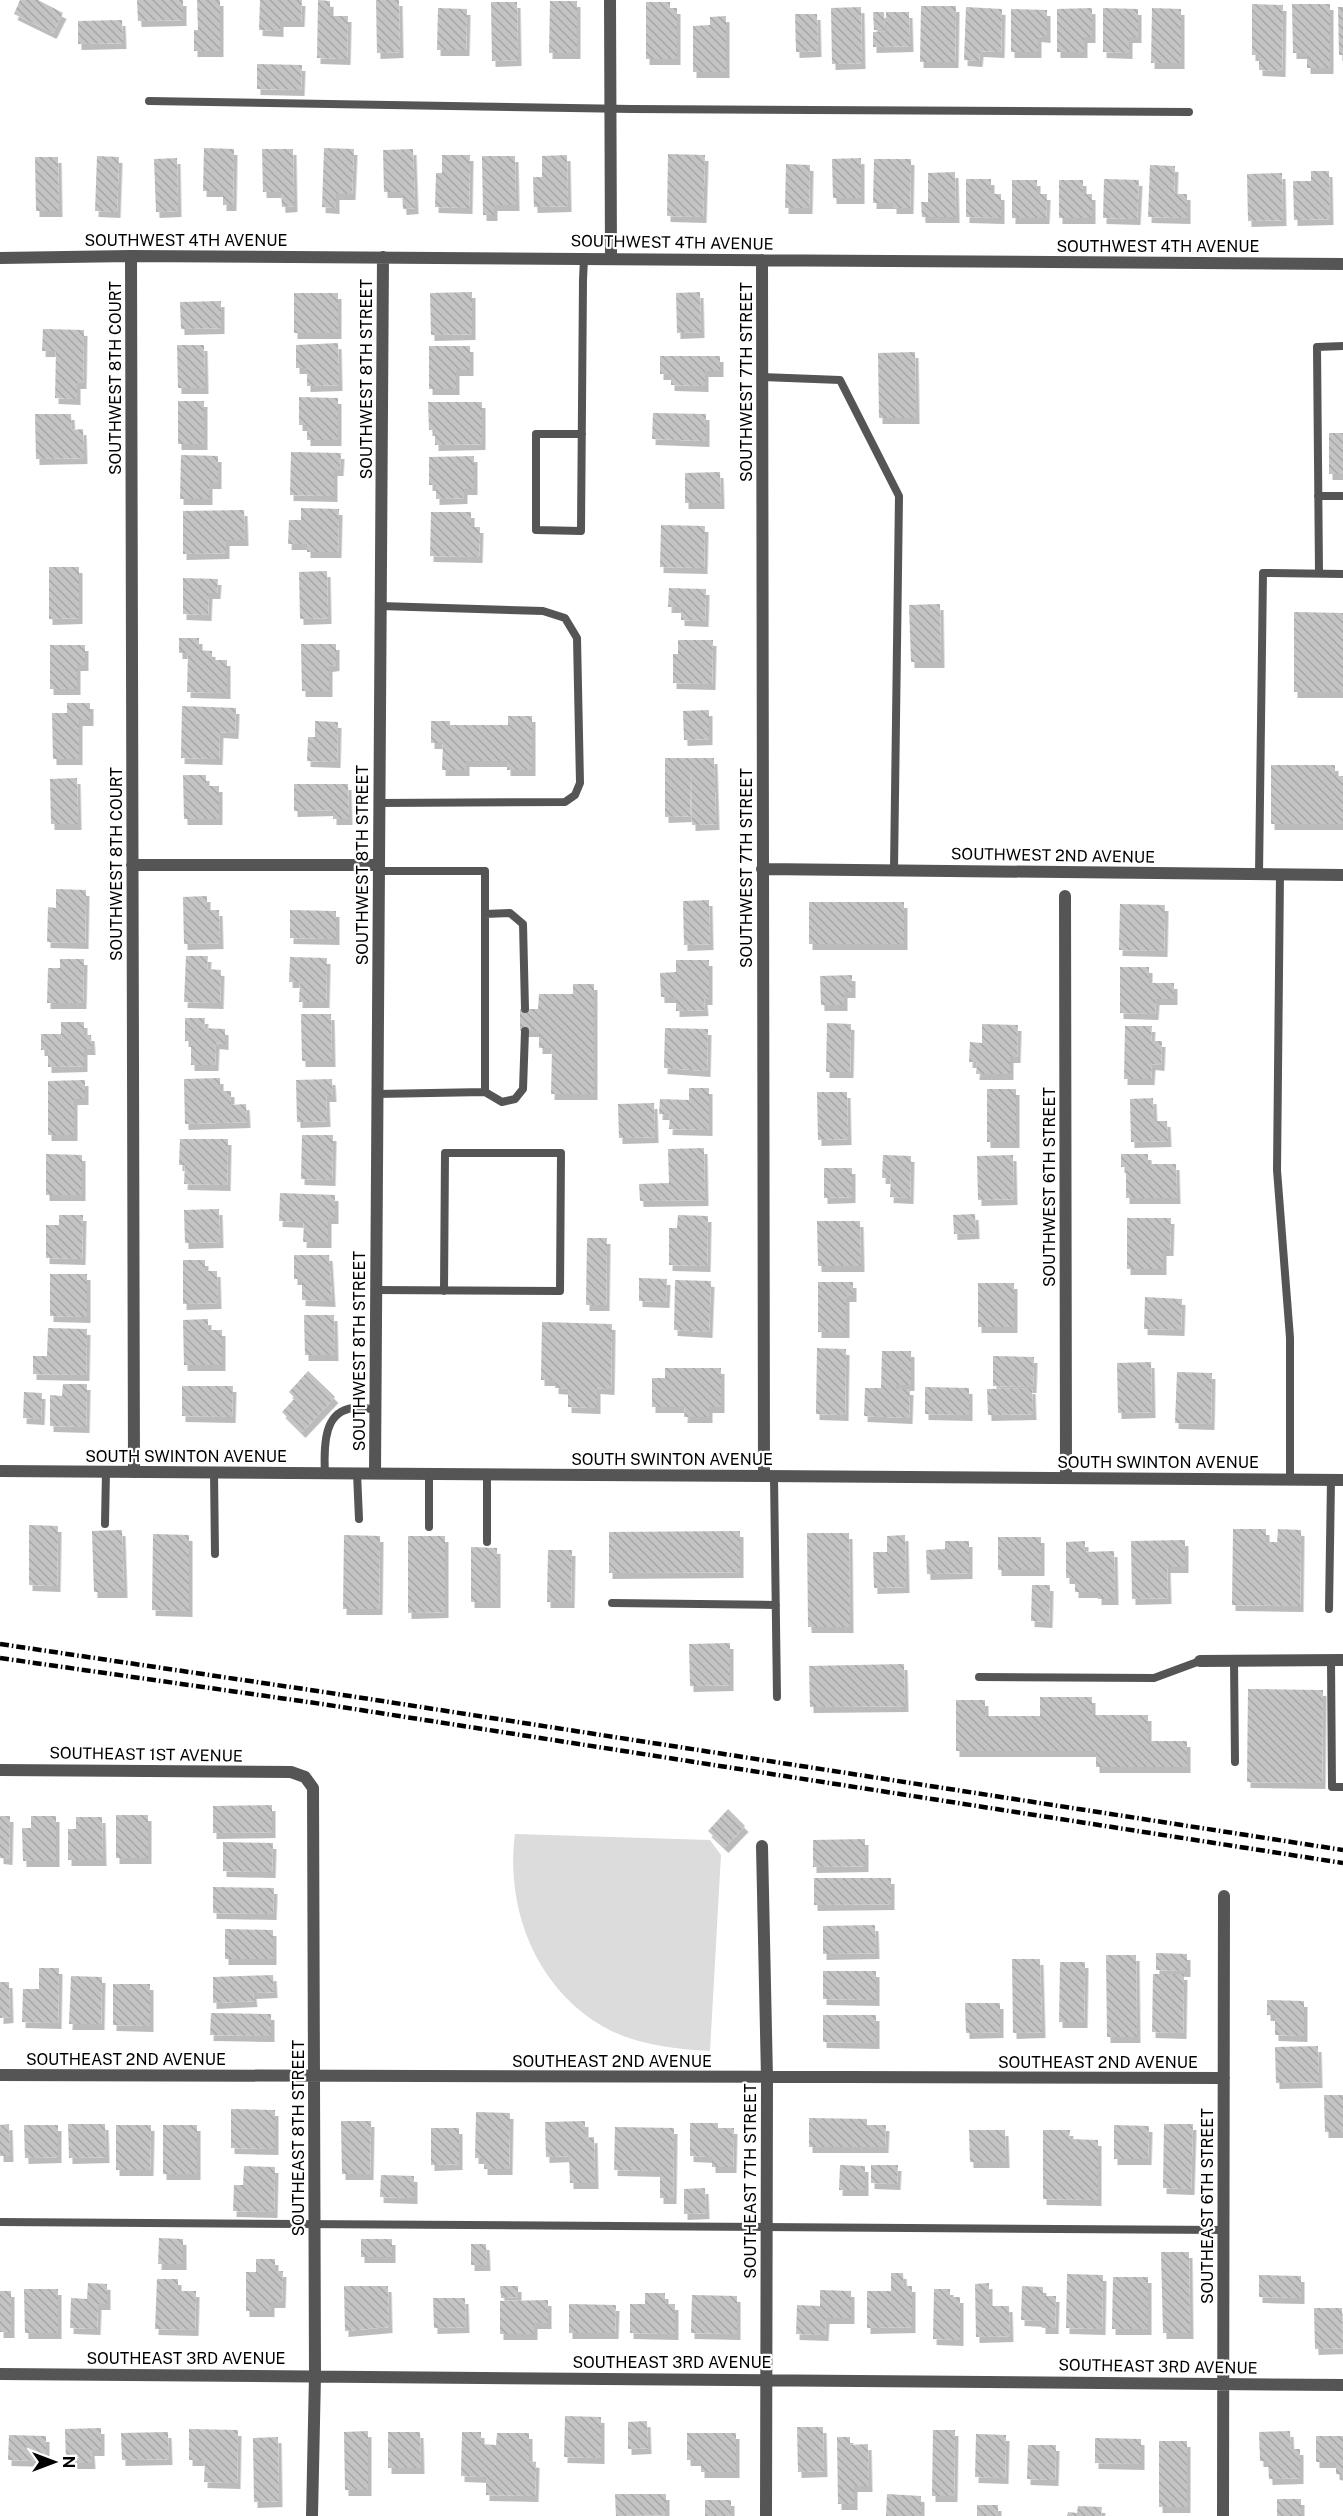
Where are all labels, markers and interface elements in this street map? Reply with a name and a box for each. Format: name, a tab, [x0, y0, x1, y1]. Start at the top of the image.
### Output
street label: SOUTHWEST 4TH AVENUE	[85, 231, 287, 250]
street label: SOUTHWEST 4TH AVENUE	[570, 231, 774, 254]
street label: SOUTHWEST 4TH AVENUE	[1057, 237, 1259, 256]
street label: SOUTHWEST 8TH STREET	[357, 278, 376, 479]
street label: SOUTHWEST 8TH COURT	[106, 281, 125, 475]
street label: SOUTHWEST 7TH STREET	[737, 282, 756, 482]
street label: SOUTHWEST 8TH STREET	[353, 764, 372, 965]
street label: SOUTHWEST 8TH COURT	[107, 767, 126, 961]
street label: SOUTHWEST 7TH STREET	[737, 768, 756, 968]
street label: SOUTHWEST 2ND AVENUE	[951, 844, 1155, 867]
street label: SOUTHWEST 6TH STREET	[1040, 1086, 1059, 1287]
street label: SOUTHWEST 8TH STREET	[350, 1250, 369, 1451]
street label: SOUTH SWINTON AVENUE	[85, 1447, 287, 1466]
street label: SOUTH SWINTON AVENUE	[571, 1450, 773, 1469]
street label: SOUTH SWINTON AVENUE	[1057, 1453, 1259, 1472]
street label: SOUTHEAST 1ST AVENUE	[49, 1743, 243, 1766]
street label: SOUTHEAST 8TH STREET	[289, 2039, 308, 2236]
street label: SOUTHEAST 2ND AVENUE	[26, 2050, 226, 2069]
street label: SOUTHEAST 2ND AVENUE	[512, 2052, 712, 2071]
street label: SOUTHEAST 2ND AVENUE	[998, 2053, 1198, 2072]
street label: SOUTHEAST 7TH STREET	[741, 2083, 760, 2279]
street label: SOUTHEAST 6TH STREET	[1198, 2108, 1217, 2304]
street label: SOUTHEAST 3RD AVENUE	[86, 2349, 286, 2368]
street label: SOUTHEAST 3RD AVENUE	[572, 2353, 772, 2372]
street label: SOUTHEAST 3RD AVENUE	[1058, 2355, 1258, 2378]
north arrow	[24, 2432, 84, 2492]
text: N	[59, 2456, 78, 2468]

